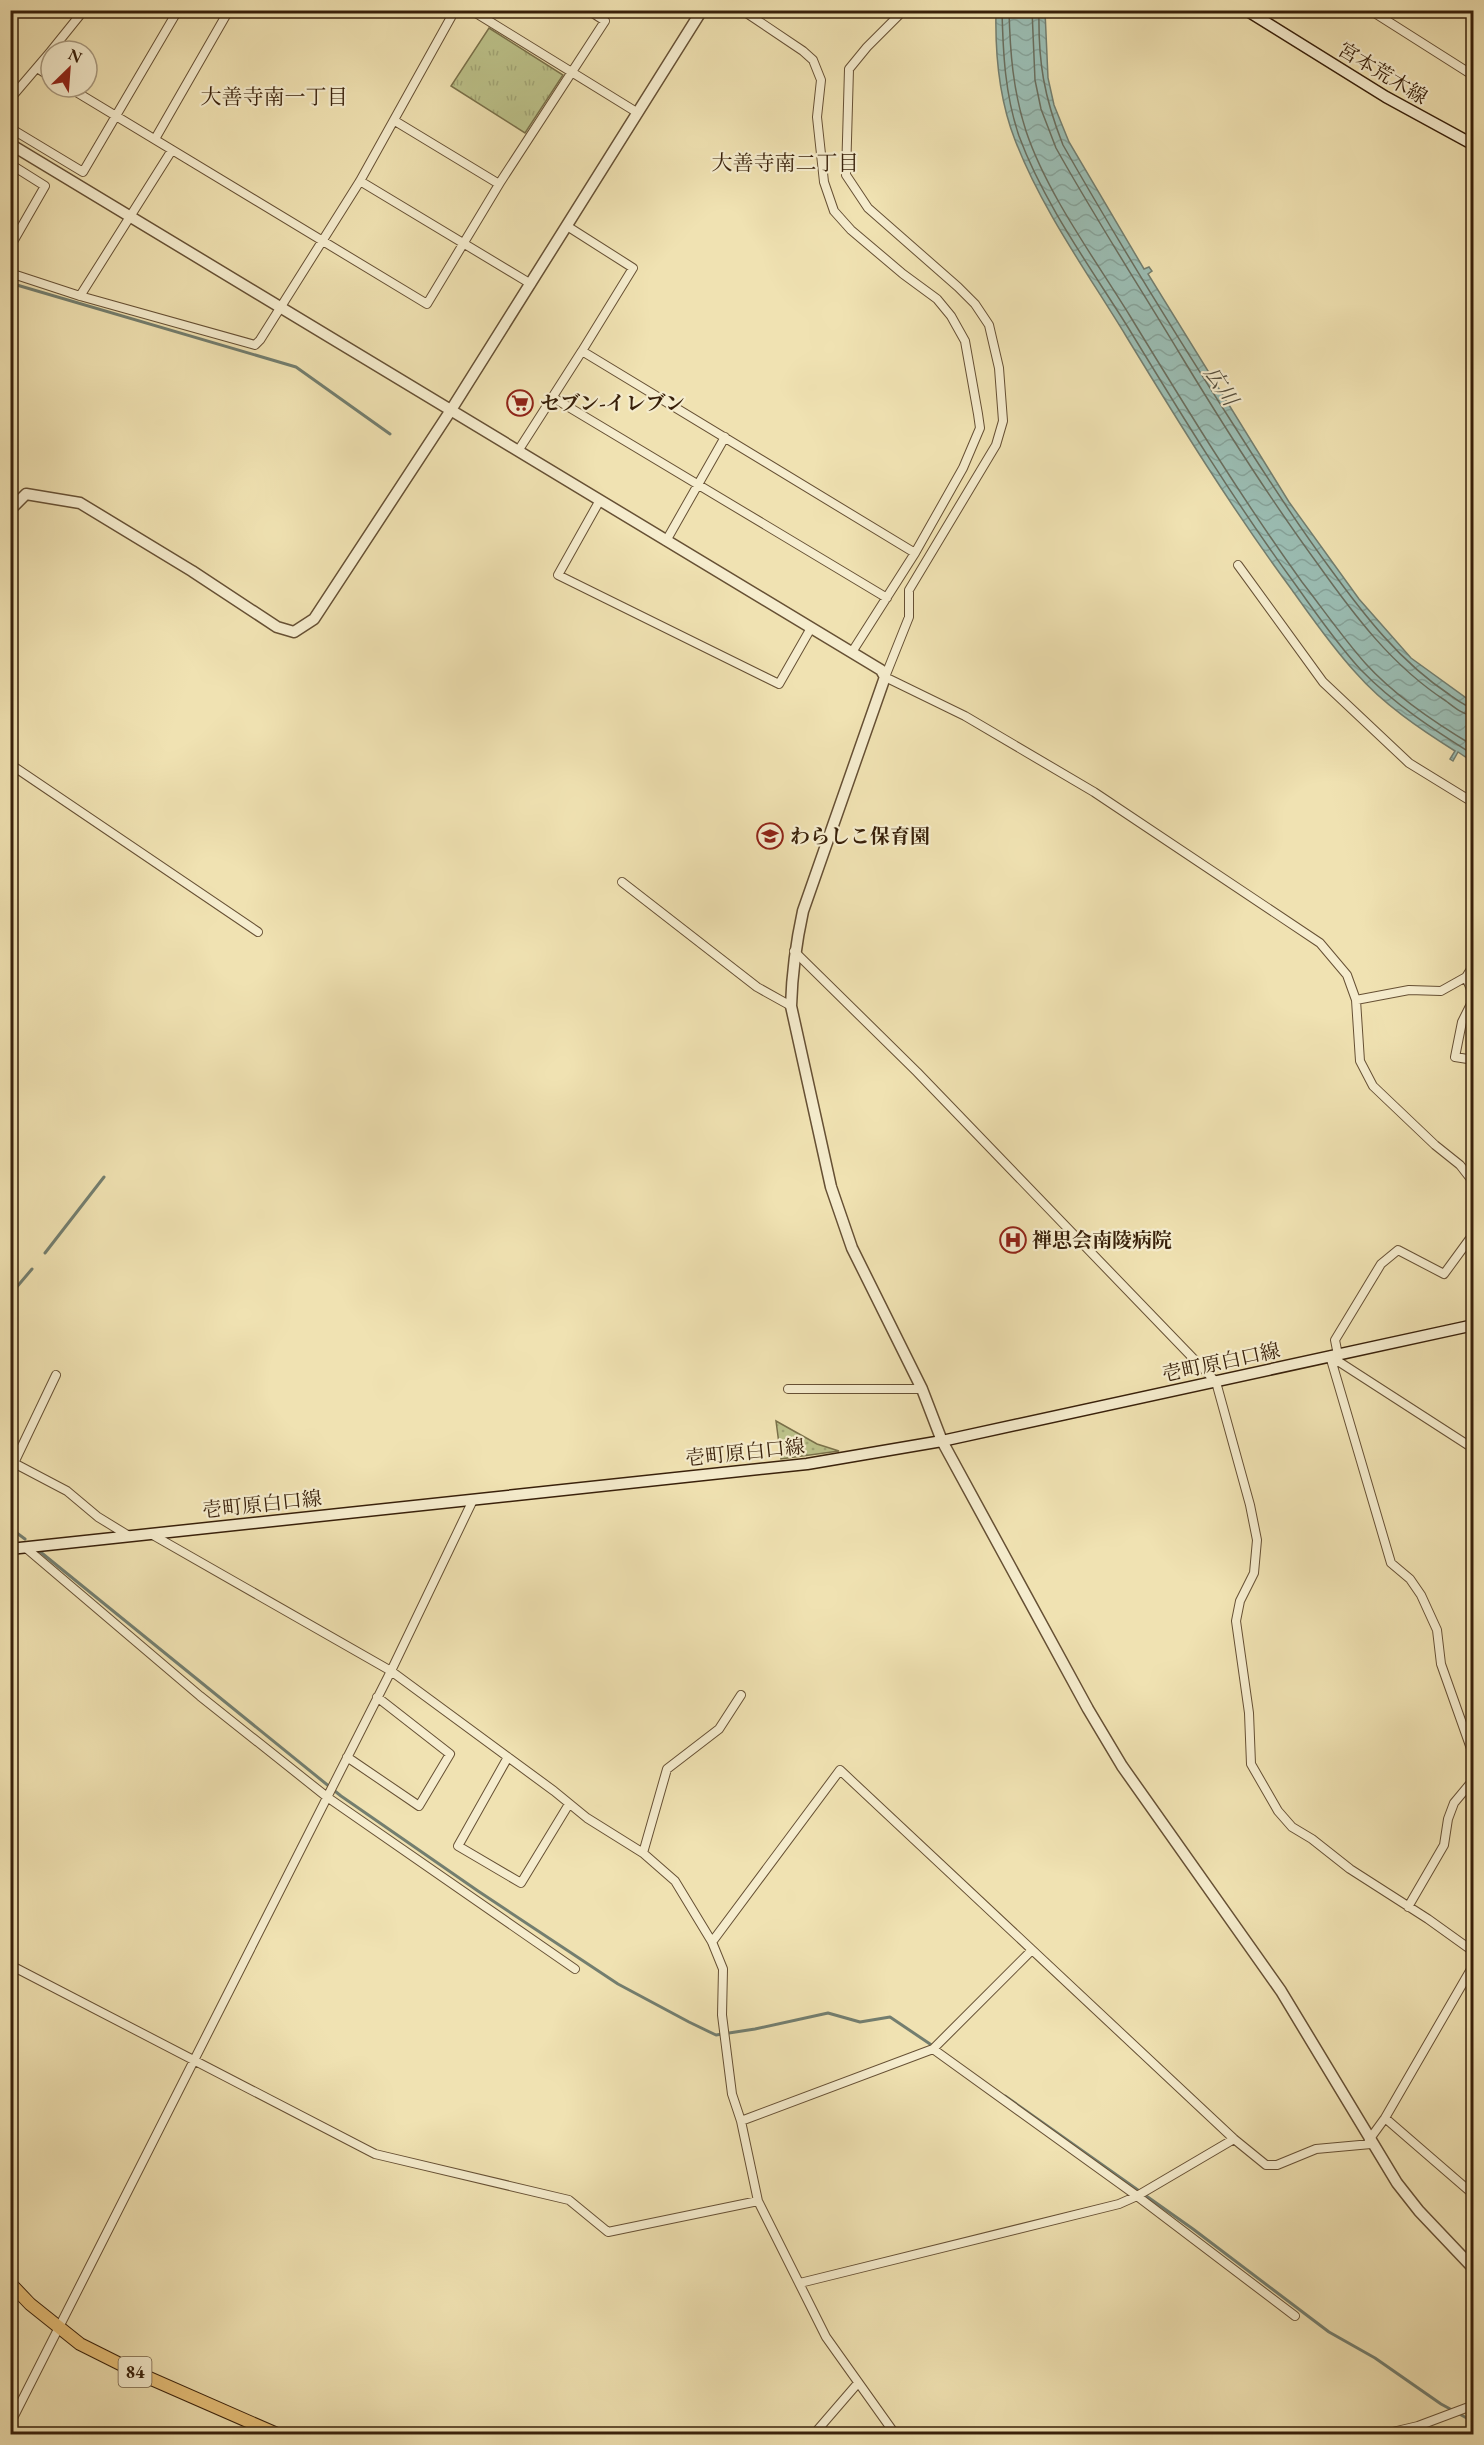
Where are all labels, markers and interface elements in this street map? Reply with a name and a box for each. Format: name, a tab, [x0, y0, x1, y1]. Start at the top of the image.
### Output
street label: 宮本荒木線	[1333, 36, 1433, 110]
north arrow	[39, 39, 99, 99]
text: N	[65, 44, 85, 68]
district label: 大善寺南一丁目	[201, 83, 348, 110]
district label: 大善寺南二丁目	[712, 149, 859, 176]
water label: 広川	[1199, 361, 1245, 412]
supermarket icon: セブン-イレブン	[505, 388, 535, 418]
place label: セブン-イレブン	[540, 390, 685, 416]
school or university icon: わらしこ保育園	[755, 821, 785, 851]
place label: わらしこ保育園	[790, 823, 930, 849]
hospital icon: 禅思会南陵病院	[998, 1225, 1028, 1255]
place label: 禅思会南陵病院	[1032, 1227, 1172, 1253]
street label: 壱町原白口線	[1160, 1337, 1282, 1387]
street label: 壱町原白口線	[684, 1433, 806, 1471]
street label: 壱町原白口線	[201, 1485, 323, 1523]
road number: 84	[118, 2357, 152, 2387]

